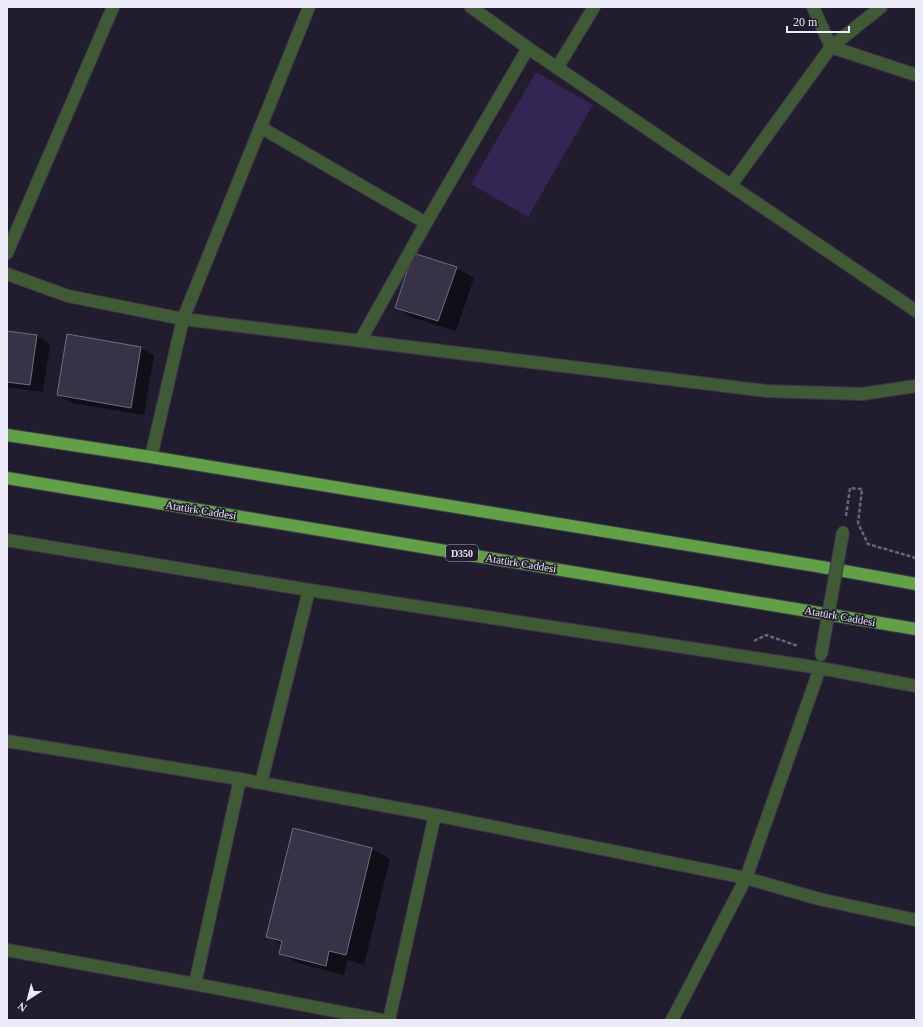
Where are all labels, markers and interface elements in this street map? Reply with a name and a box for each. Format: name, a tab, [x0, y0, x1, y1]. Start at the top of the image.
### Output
scale bar	[787, 8, 849, 34]
text: 20 m	[793, 15, 818, 29]
street label: Atatürk Caddesi	[165, 498, 237, 522]
road number: D350	[446, 545, 478, 561]
street label: Atatürk Caddesi	[485, 551, 557, 575]
street label: Atatürk Caddesi	[804, 604, 876, 628]
north arrow	[8, 979, 48, 1019]
text: N	[15, 1000, 29, 1014]

